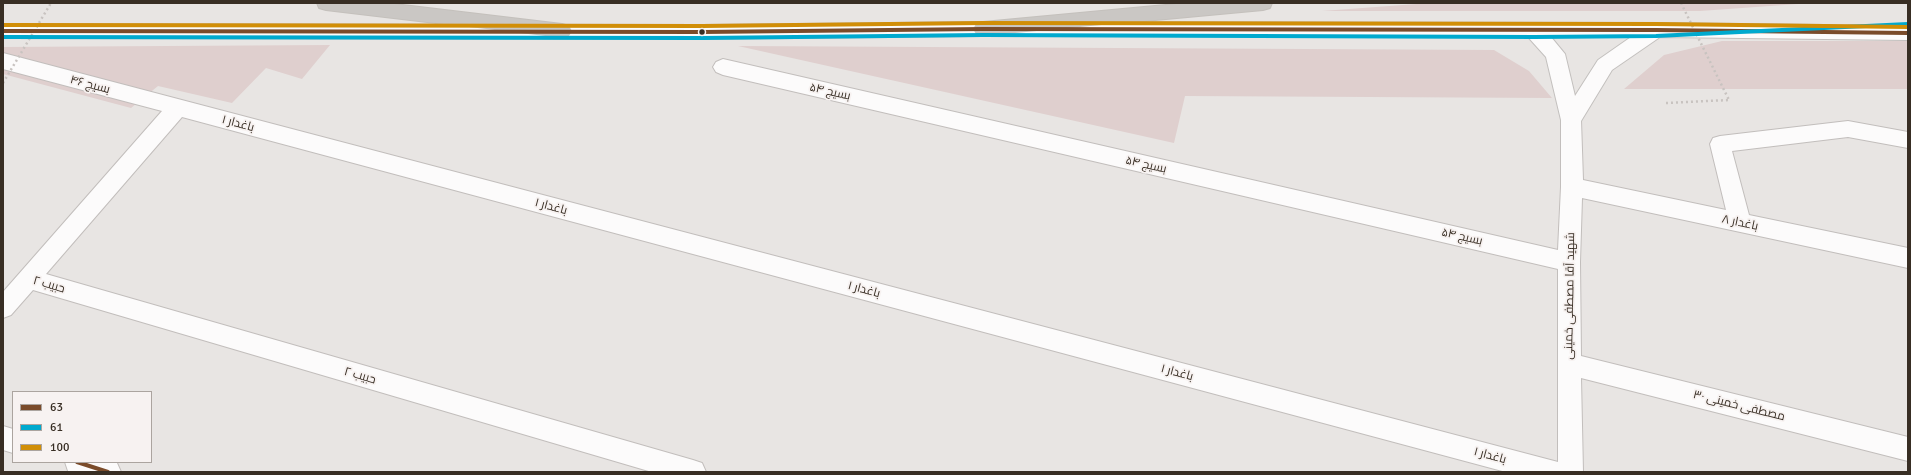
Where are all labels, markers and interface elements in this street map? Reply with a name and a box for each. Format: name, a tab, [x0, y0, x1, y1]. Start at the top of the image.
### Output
unlabelled marker	[697, 27, 707, 37]
street label: بسیج ۴۶	[68, 73, 112, 97]
street label: بسیج ۵۴	[808, 80, 852, 104]
street label: باغدار ۱	[220, 113, 256, 135]
street label: بسیج ۵۴	[1124, 153, 1168, 177]
street label: باغدار ۱	[533, 196, 569, 218]
street label: باغدار ۸	[1721, 212, 1759, 234]
street label: بسیج ۵۴	[1440, 225, 1484, 249]
street label: شهید آقا مصطفی خمینی	[1562, 232, 1578, 360]
street label: حبیب ۲	[31, 274, 67, 296]
street label: باغدار ۱	[846, 279, 882, 301]
street label: باغدار ۱	[1159, 362, 1195, 384]
street label: حبیب ۲	[342, 365, 378, 387]
street label: مصطفی خمینی ۳۰	[1692, 388, 1786, 424]
legend	[12, 391, 152, 463]
text: 63	[50, 400, 63, 415]
text: 61	[50, 420, 63, 435]
text: 100	[50, 440, 69, 455]
street label: باغدار ۱	[1472, 445, 1508, 467]

